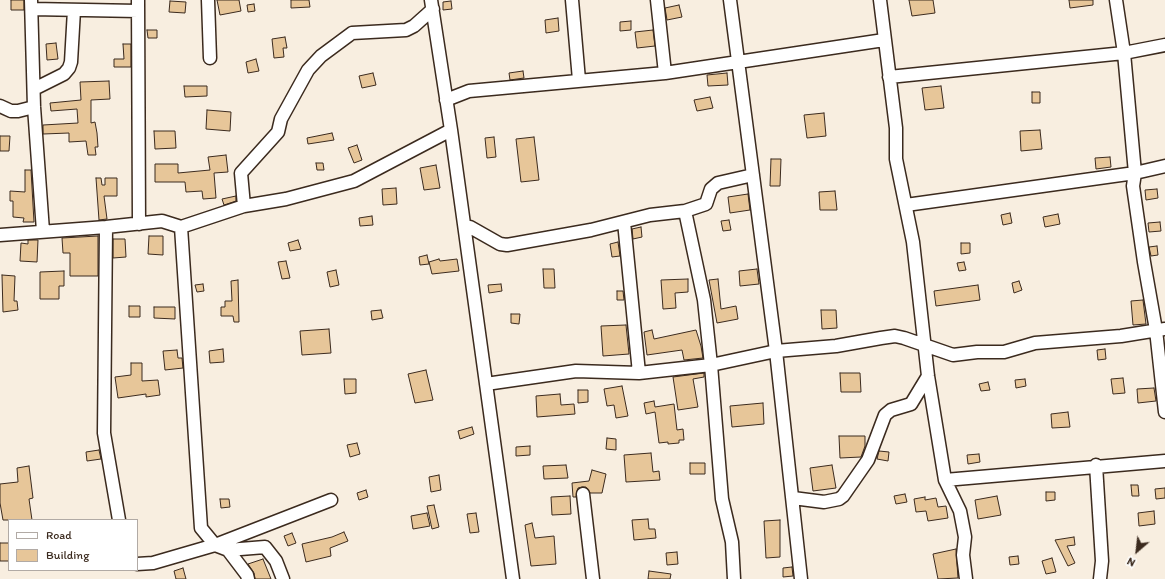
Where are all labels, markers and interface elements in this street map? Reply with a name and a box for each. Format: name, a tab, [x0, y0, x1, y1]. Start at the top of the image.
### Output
legend	[8, 519, 138, 571]
text: Road	[46, 528, 72, 542]
north arrow	[1117, 531, 1157, 571]
text: Building	[46, 548, 89, 562]
text: N	[1125, 555, 1137, 570]

